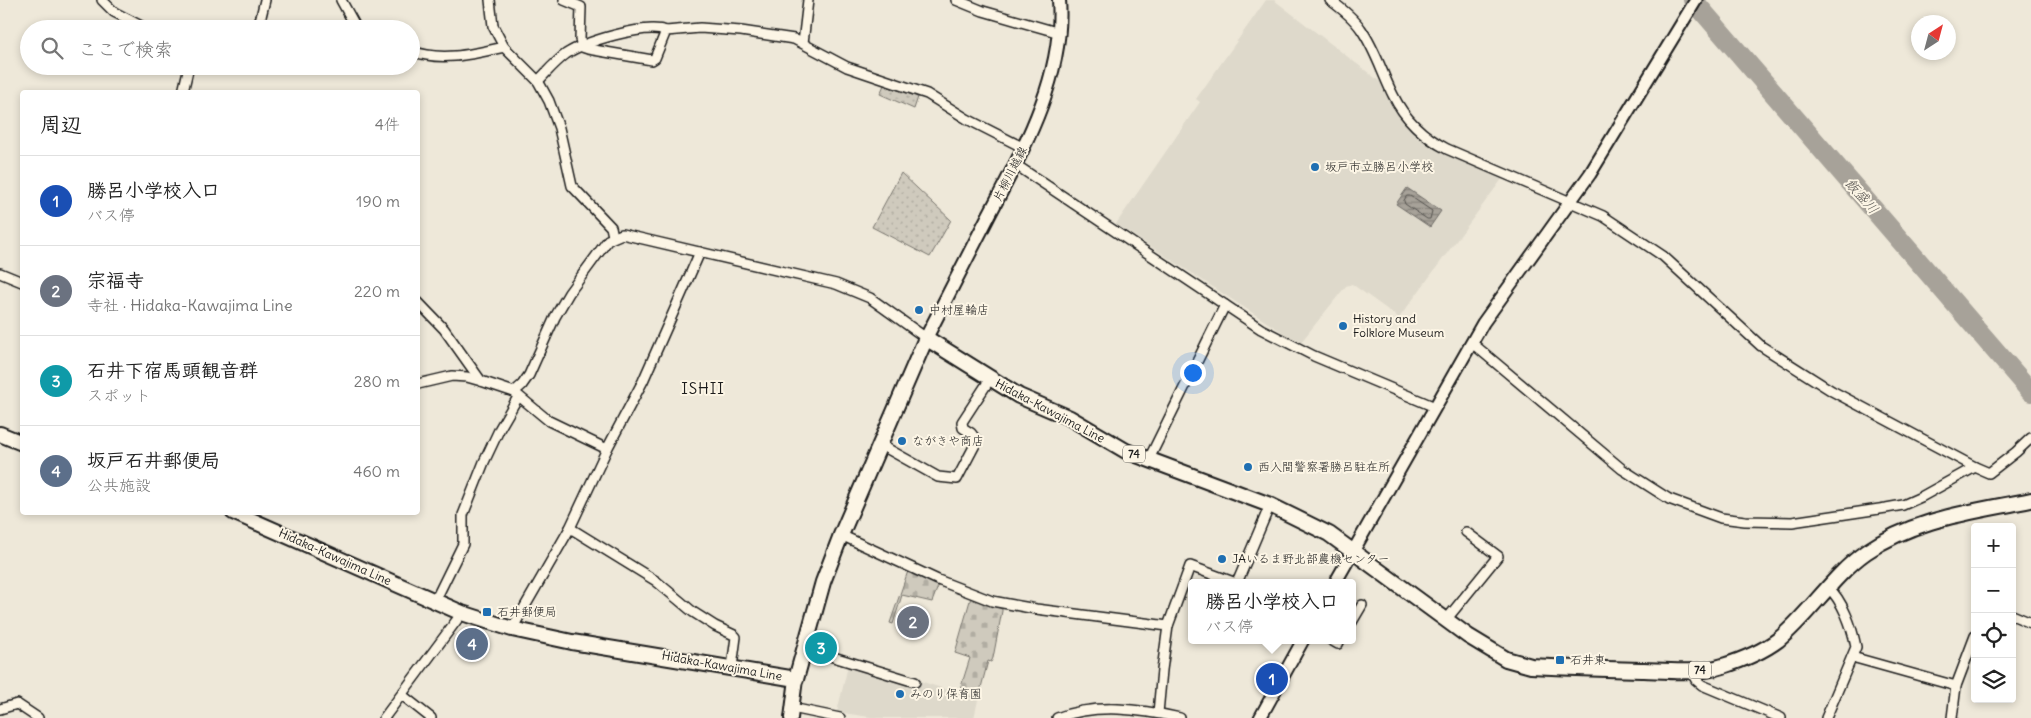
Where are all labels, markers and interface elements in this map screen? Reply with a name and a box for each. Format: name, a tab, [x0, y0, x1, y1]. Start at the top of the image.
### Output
north arrow	[1911, 15, 1956, 60]
search box	[20, 20, 420, 75]
icon: search	[38, 34, 66, 62]
text: ここで検索	[78, 37, 173, 61]
text: 周辺	[40, 111, 82, 138]
text: 4件	[375, 114, 400, 134]
street label: 片柳川越線	[989, 144, 1030, 204]
place label: 坂戸市立勝呂小学校	[1325, 159, 1433, 174]
marker: 坂戸市立勝呂小学校	[1309, 161, 1321, 173]
water label: 飯盛川	[1841, 174, 1883, 218]
text: 勝呂小学校入口	[87, 178, 220, 202]
text: 1	[53, 191, 59, 211]
text: 190 m	[356, 191, 400, 211]
text: バス停	[87, 205, 135, 225]
text: 宗福寺	[87, 268, 144, 292]
text: 2	[52, 281, 60, 301]
text: 220 m	[354, 281, 400, 301]
text: 寺社 · Hidaka-Kawajima Line	[87, 295, 293, 315]
place label: 中村屋輪店	[929, 302, 989, 317]
marker: 中村屋輪店	[913, 304, 925, 316]
place label: History and Folklore Museum	[1353, 311, 1445, 340]
marker: History and Folklore Museum	[1337, 320, 1349, 332]
text: 石井下宿馬頭観音群	[87, 358, 258, 382]
your location	[1180, 360, 1206, 386]
text: 3	[51, 371, 61, 391]
text: 280 m	[354, 371, 400, 391]
street label: Hidaka-Kawajima Line	[993, 375, 1108, 446]
district label: ISHII	[681, 379, 725, 398]
text: スポット	[87, 385, 151, 405]
place label: ながきや商店	[912, 433, 984, 448]
marker: ながきや商店	[896, 435, 908, 447]
road number: 74	[1123, 446, 1145, 462]
text: 坂戸石井郵便局	[87, 448, 220, 472]
place label: 西入間警察署勝呂駐在所	[1258, 459, 1390, 474]
text: 4	[51, 461, 61, 481]
text: 460 m	[353, 461, 400, 481]
marker: 西入間警察署勝呂駐在所	[1242, 461, 1254, 473]
text: 公共施設	[87, 475, 151, 495]
map controls	[1971, 523, 2016, 703]
button: +	[1971, 523, 2016, 568]
street label: Hidaka-Kawajima Line	[277, 525, 394, 588]
place label: JAいるま野北部農機センター	[1232, 551, 1389, 566]
marker: JAいるま野北部農機センター	[1216, 553, 1228, 565]
button: −	[1971, 568, 2016, 613]
popup	[1188, 579, 1356, 644]
text: 勝呂小学校入口	[1205, 589, 1339, 613]
pin: 2	[897, 603, 929, 641]
place label: 石井郵便局	[497, 604, 557, 619]
marker: 石井郵便局	[481, 606, 493, 618]
button: locate	[1971, 613, 2016, 658]
text: バス停	[1205, 616, 1254, 636]
pin: 4	[456, 625, 488, 663]
pin: 3	[805, 629, 837, 667]
street label: Hidaka-Kawajima Line	[661, 648, 783, 683]
place label: 石井東	[1570, 652, 1606, 667]
marker: 石井東	[1554, 654, 1566, 666]
button: layers	[1971, 658, 2016, 703]
pin: 1	[1256, 660, 1288, 698]
road number: 74	[1689, 662, 1711, 678]
place label: みのり保育園	[910, 686, 982, 701]
marker: みのり保育園	[894, 688, 906, 700]

